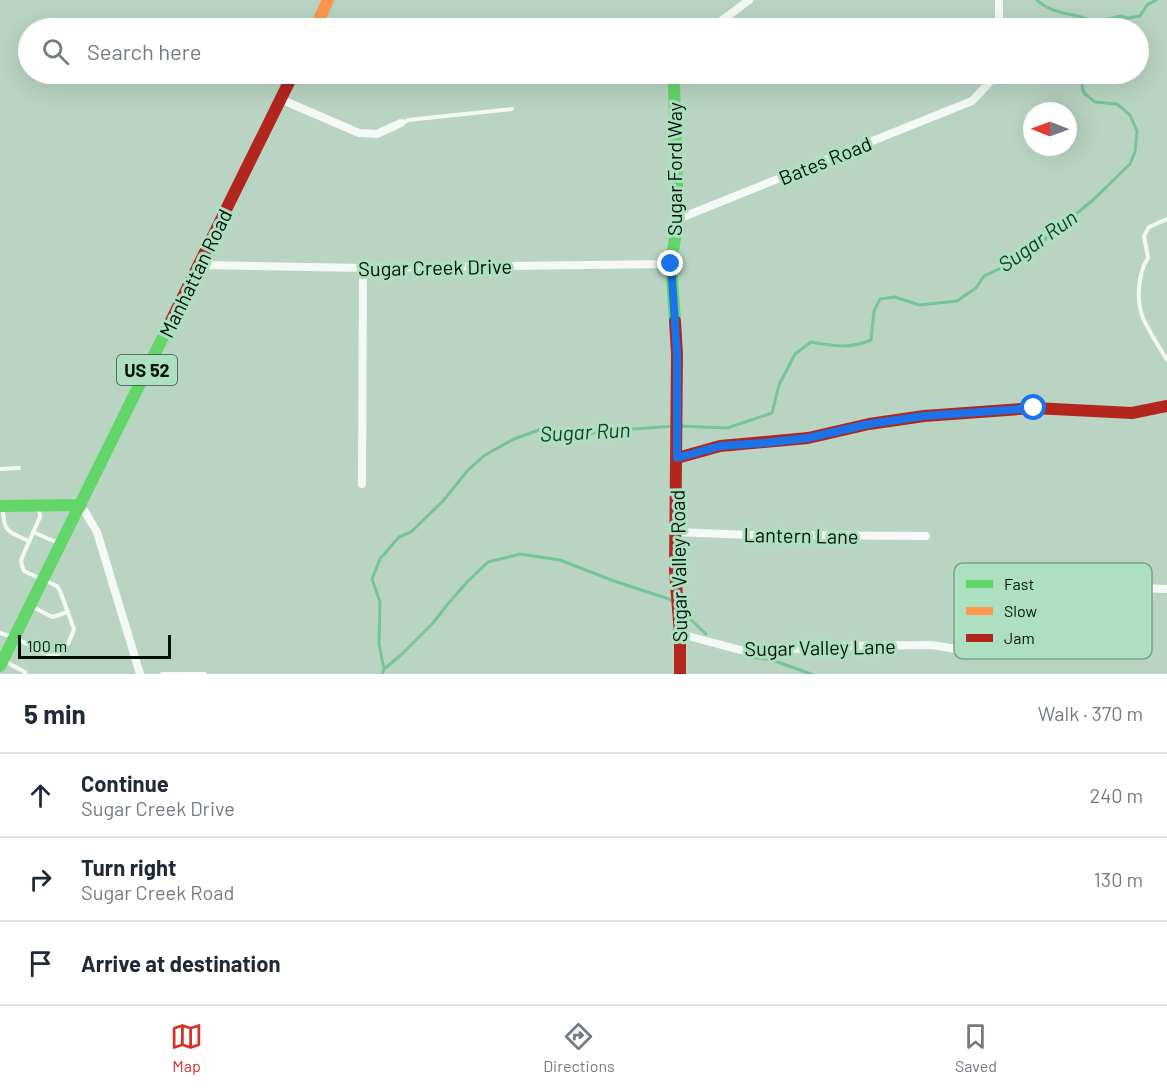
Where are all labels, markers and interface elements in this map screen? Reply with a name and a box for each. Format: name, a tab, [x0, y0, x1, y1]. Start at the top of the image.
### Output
search box	[18, 18, 1149, 84]
icon: search	[39, 35, 72, 68]
text: Search here	[87, 38, 201, 64]
street label: Sugar Ford Way	[662, 102, 686, 236]
north arrow	[1023, 102, 1077, 156]
street label: Bates Road	[775, 131, 875, 189]
water label: Sugar Run	[993, 204, 1081, 276]
street label: Manhattan Road	[154, 205, 236, 341]
route end	[657, 250, 683, 276]
street label: Sugar Creek Drive	[358, 254, 512, 280]
road number: US 52	[117, 355, 177, 385]
route start	[1020, 394, 1046, 420]
water label: Sugar Run	[539, 416, 631, 446]
street label: Sugar Valley Road	[665, 489, 691, 643]
street label: Lantern Lane	[743, 522, 859, 548]
legend	[954, 563, 1152, 659]
text: Fast	[1004, 574, 1034, 593]
text: Slow	[1004, 601, 1037, 620]
text: Jam	[1004, 628, 1035, 647]
scale bar	[18, 632, 171, 660]
street label: Sugar Valley Lane	[744, 634, 896, 660]
text: 100 m	[27, 636, 67, 655]
text: 5 min	[24, 698, 86, 729]
text: Walk · 370 m	[1038, 701, 1143, 725]
text: Continue	[81, 770, 169, 796]
icon: ahead	[24, 779, 57, 812]
text: 240 m	[1089, 783, 1143, 807]
text: Sugar Creek Drive	[81, 796, 235, 820]
text: Turn right	[81, 854, 176, 880]
icon: right	[24, 863, 57, 896]
text: 130 m	[1094, 867, 1143, 891]
text: Sugar Creek Road	[81, 880, 234, 904]
icon: arrive	[24, 947, 57, 980]
text: Arrive at destination	[81, 950, 280, 976]
tab: Map	[170, 1020, 203, 1075]
tab: Directions	[543, 1020, 615, 1075]
tab: Saved	[955, 1020, 997, 1075]

